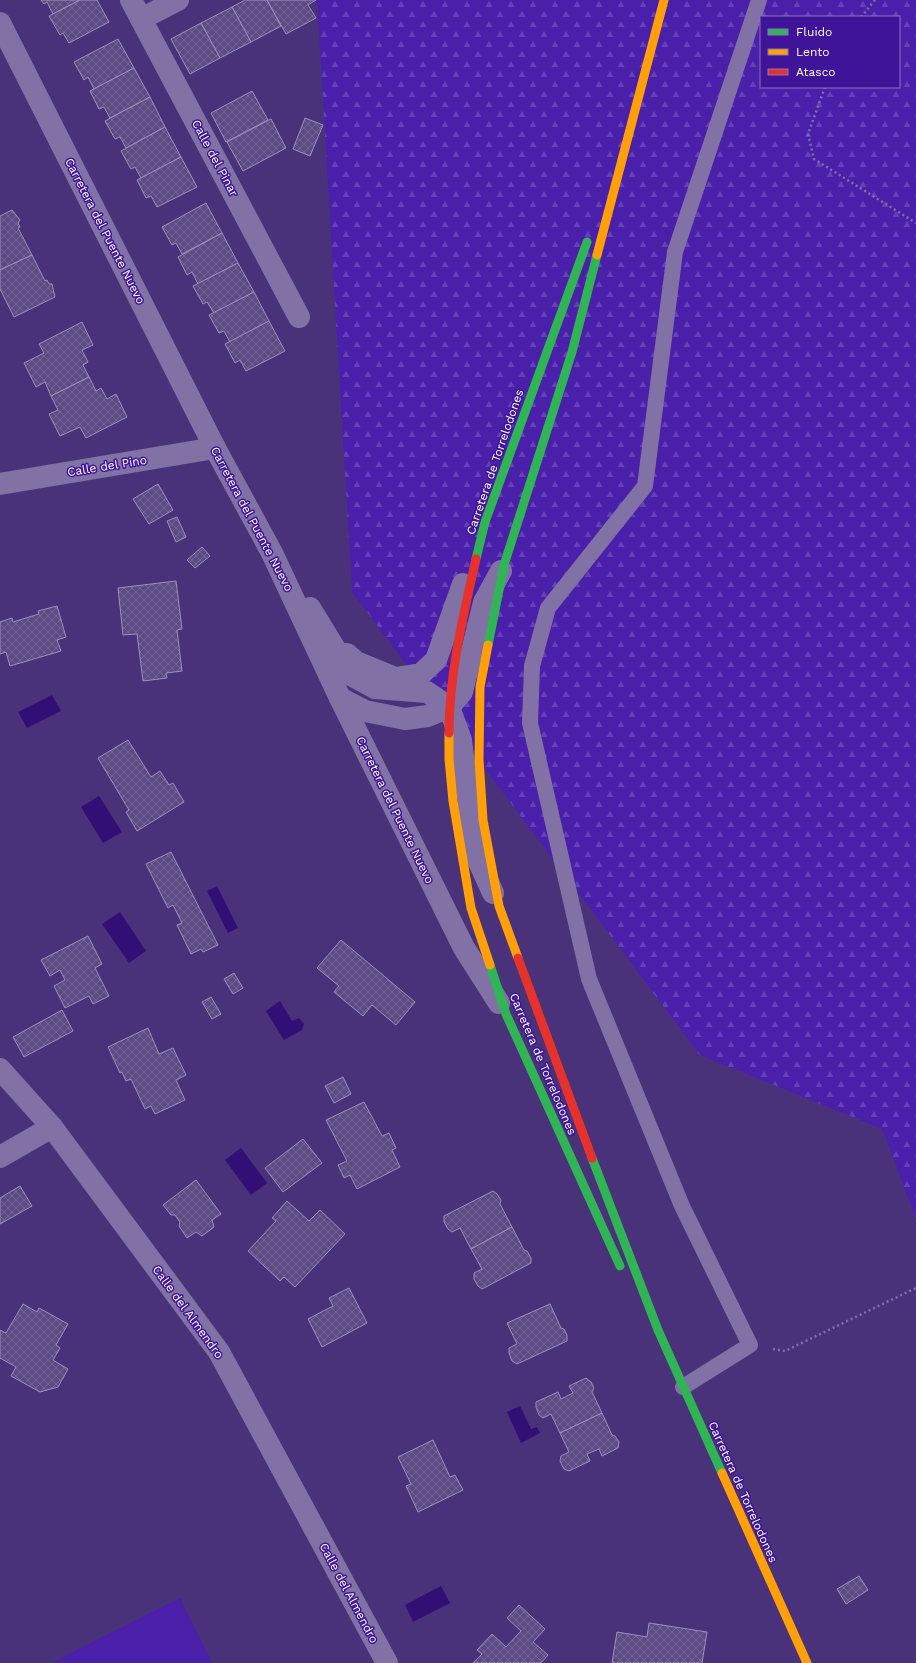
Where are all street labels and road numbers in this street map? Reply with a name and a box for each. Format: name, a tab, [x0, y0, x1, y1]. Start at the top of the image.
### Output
street label: Calle del Pinar	[189, 117, 241, 199]
street label: Carretera del Puente Nuevo	[62, 156, 148, 306]
street label: Carretera de Torrelodones	[464, 387, 526, 537]
street label: Carretera del Puente Nuevo	[208, 444, 296, 594]
street label: Calle del Pino	[66, 453, 148, 479]
street label: Carretera del Puente Nuevo	[353, 734, 437, 886]
street label: Carretera de Torrelodones	[507, 991, 579, 1137]
street label: Calle del Almendro	[150, 1263, 226, 1361]
street label: Carretera de Torrelodones	[706, 1419, 780, 1565]
street label: Calle del Almendro	[317, 1540, 381, 1646]

